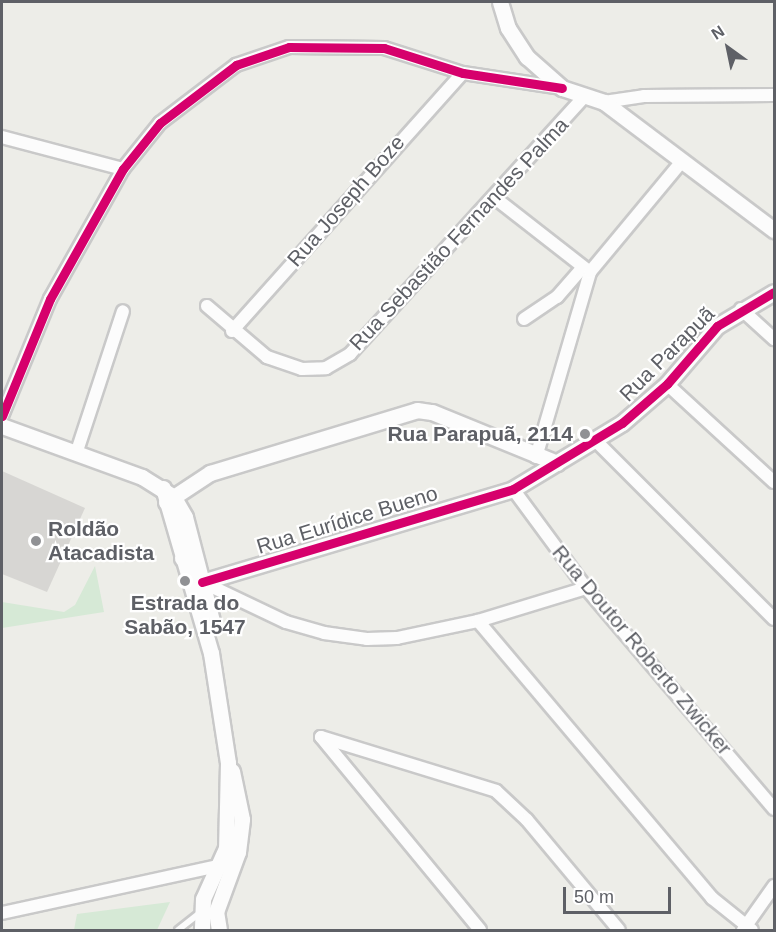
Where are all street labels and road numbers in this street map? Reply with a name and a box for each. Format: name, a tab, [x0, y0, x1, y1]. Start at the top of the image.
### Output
street label: Rua Sebastião Fernandes Palma	[344, 112, 574, 356]
street label: Rua Joseph Boze	[282, 130, 410, 272]
street label: Rua Parapuã	[614, 301, 720, 407]
street label: Rua Eurídice Bueno	[253, 480, 441, 560]
street label: Rua Doutor Roberto Zwicker	[547, 540, 737, 760]

